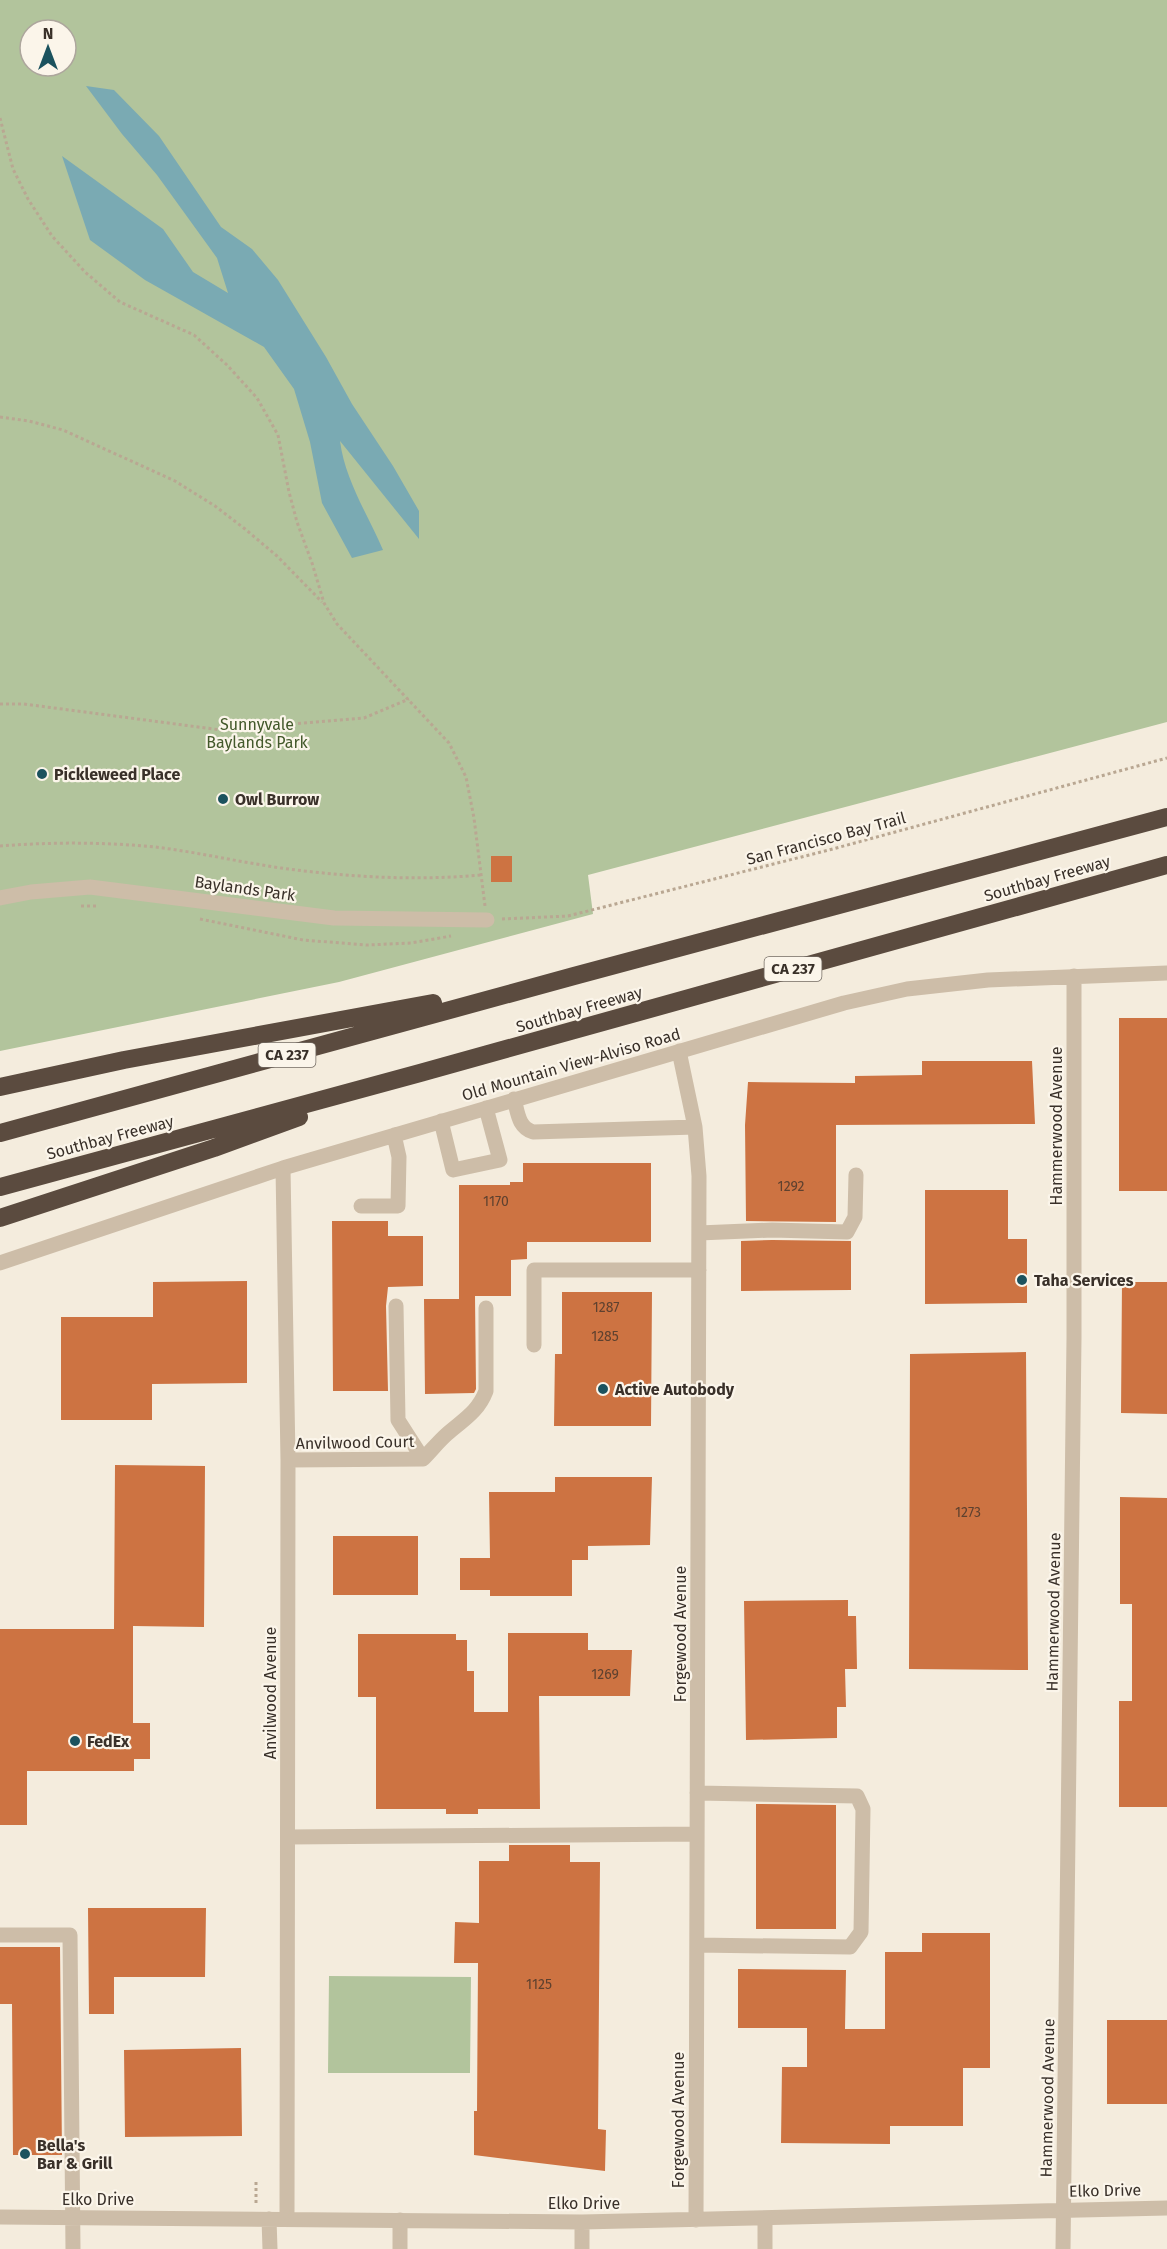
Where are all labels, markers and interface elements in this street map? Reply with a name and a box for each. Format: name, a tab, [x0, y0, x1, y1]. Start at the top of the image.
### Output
north arrow	[18, 18, 78, 78]
text: N	[43, 24, 53, 43]
park label: Sunnyvale Baylands Park	[206, 715, 309, 752]
place label: Pickleweed Place	[54, 765, 180, 784]
marker: Pickleweed Place	[35, 767, 49, 781]
place label: Owl Burrow	[235, 790, 319, 809]
marker: Owl Burrow	[216, 792, 230, 806]
street label: San Francisco Bay Trail	[744, 808, 908, 869]
street label: Southbay Freeway	[982, 851, 1113, 906]
street label: Baylands Park	[193, 872, 297, 905]
road number: CA 237	[764, 957, 822, 981]
street label: Southbay Freeway	[514, 982, 645, 1037]
street label: Old Mountain View-Alviso Road	[460, 1024, 683, 1105]
road number: CA 237	[258, 1043, 316, 1067]
street label: Hammerwood Avenue	[1047, 1047, 1066, 1205]
street label: Southbay Freeway	[45, 1111, 176, 1164]
house number: 1292	[778, 1178, 804, 1195]
house number: 1170	[483, 1193, 509, 1210]
place label: Taha Services	[1034, 1271, 1134, 1290]
marker: Taha Services	[1015, 1273, 1029, 1287]
house number: 1287	[593, 1299, 619, 1316]
house number: 1285	[591, 1328, 619, 1345]
place label: Active Autobody	[614, 1380, 735, 1399]
marker: Active Autobody	[596, 1382, 610, 1396]
street label: Anvilwood Court	[295, 1432, 415, 1453]
house number: 1273	[955, 1504, 981, 1521]
street label: Hammerwood Avenue	[1043, 1532, 1064, 1692]
street label: Forgewood Avenue	[671, 1566, 690, 1702]
street label: Anvilwood Avenue	[261, 1627, 280, 1759]
house number: 1269	[591, 1666, 619, 1683]
place label: FedEx	[87, 1732, 130, 1751]
marker: FedEx	[68, 1734, 82, 1748]
house number: 1125	[526, 1976, 552, 1993]
street label: Hammerwood Avenue	[1037, 2018, 1058, 2178]
street label: Forgewood Avenue	[669, 2052, 688, 2188]
place label: Bella's Bar & Grill	[37, 2136, 113, 2173]
marker: Bella's Bar & Grill	[18, 2147, 32, 2161]
street label: Elko Drive	[1069, 2180, 1141, 2201]
street label: Elko Drive	[62, 2190, 134, 2209]
street label: Elko Drive	[548, 2194, 620, 2213]

